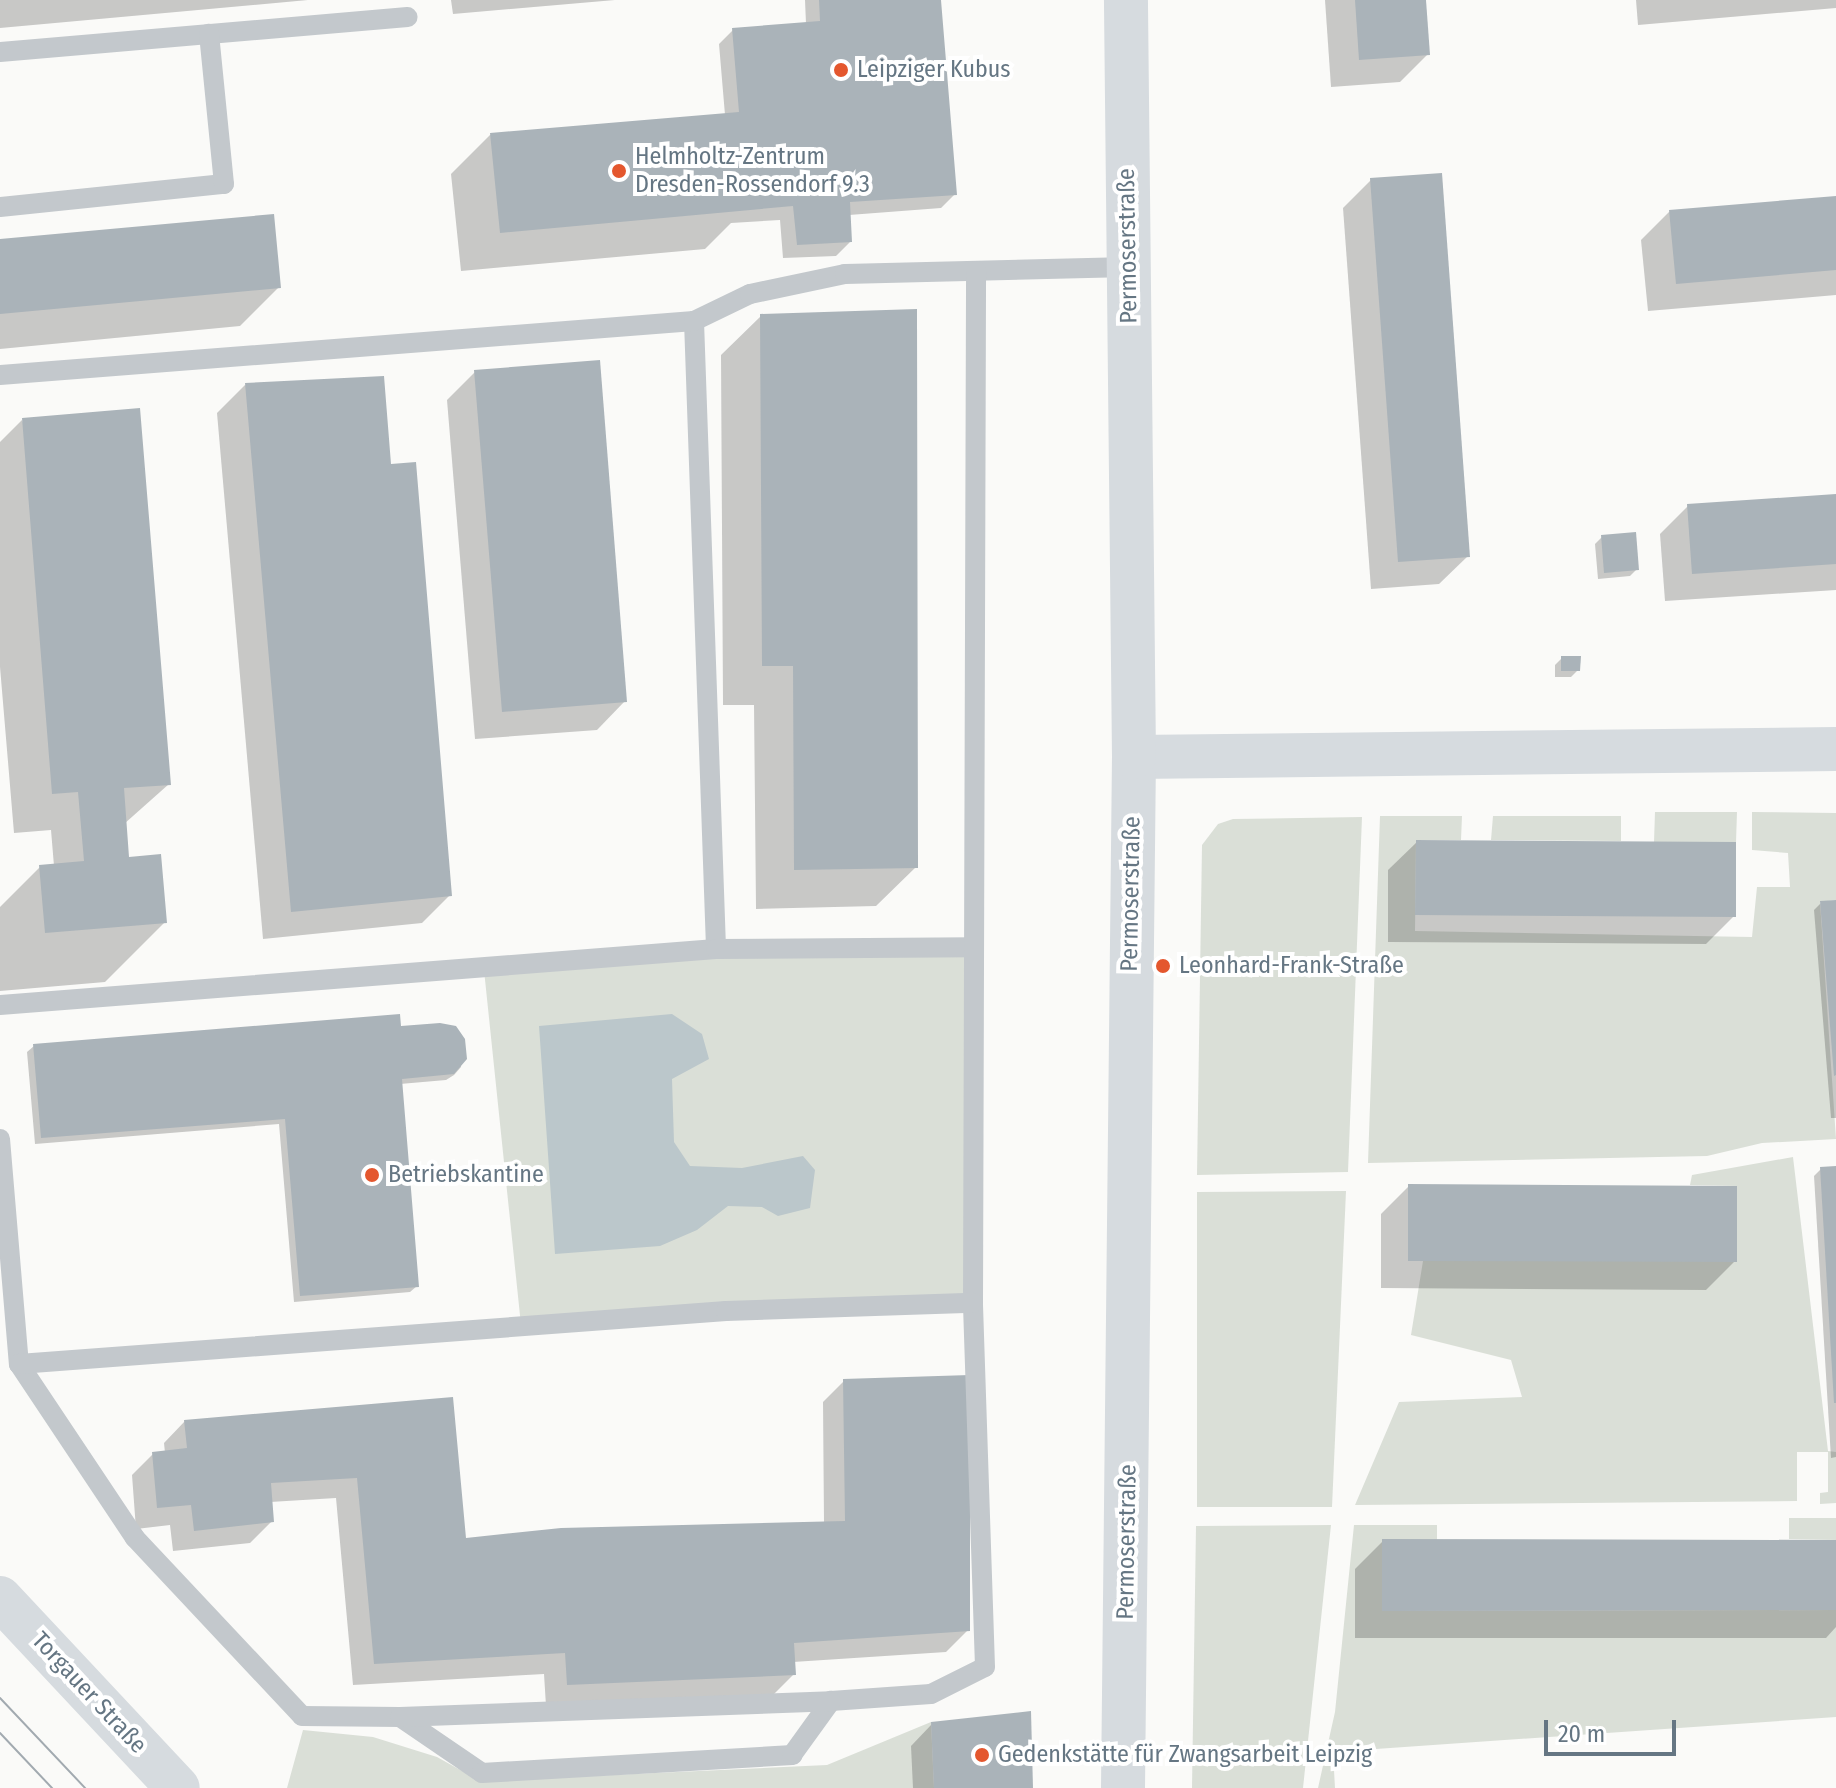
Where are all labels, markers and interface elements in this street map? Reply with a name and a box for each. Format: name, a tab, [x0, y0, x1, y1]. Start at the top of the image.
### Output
place label: Leipziger Kubus	[857, 56, 1011, 84]
marker: Leipziger Kubus	[832, 61, 850, 79]
place label: Helmholtz-Zentrum Dresden-Rossendorf 9.3	[635, 143, 870, 199]
marker: Helmholtz-Zentrum Dresden-Rossendorf 9.3	[610, 162, 628, 180]
street label: Permoserstraße	[1112, 168, 1144, 324]
street label: Permoserstraße	[1115, 816, 1147, 972]
place label: Leonhard-Frank-Straße	[1179, 952, 1404, 980]
marker: Leonhard-Frank-Straße	[1154, 957, 1172, 975]
place label: Betriebskantine	[388, 1161, 544, 1189]
marker: Betriebskantine	[363, 1166, 381, 1184]
street label: Permoserstraße	[1111, 1464, 1143, 1620]
street label: Torgauer Straße	[26, 1626, 152, 1760]
scale bar	[1548, 1704, 1680, 1754]
text: 20 m	[1558, 1720, 1605, 1748]
place label: Gedenkstätte für Zwangsarbeit Leipzig	[998, 1741, 1372, 1769]
marker: Gedenkstätte für Zwangsarbeit Leipzig	[973, 1746, 991, 1764]

